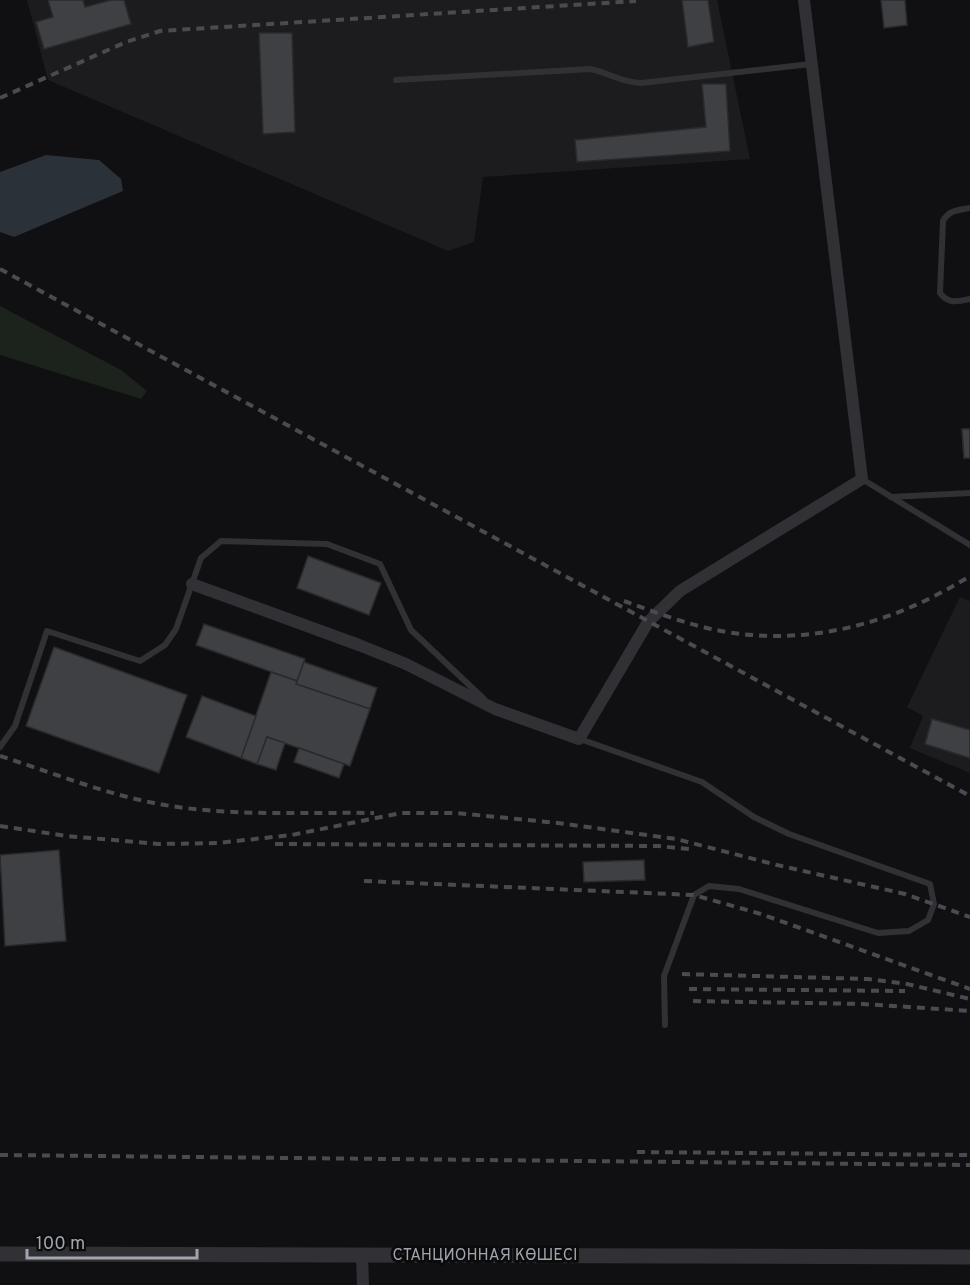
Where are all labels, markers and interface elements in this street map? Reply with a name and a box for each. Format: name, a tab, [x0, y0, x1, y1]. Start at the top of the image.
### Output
scale bar	[27, 1222, 196, 1260]
text: 100 m	[36, 1233, 85, 1256]
street label: СТАНЦИОННАЯ КӨШЕСІ	[393, 1246, 577, 1266]

